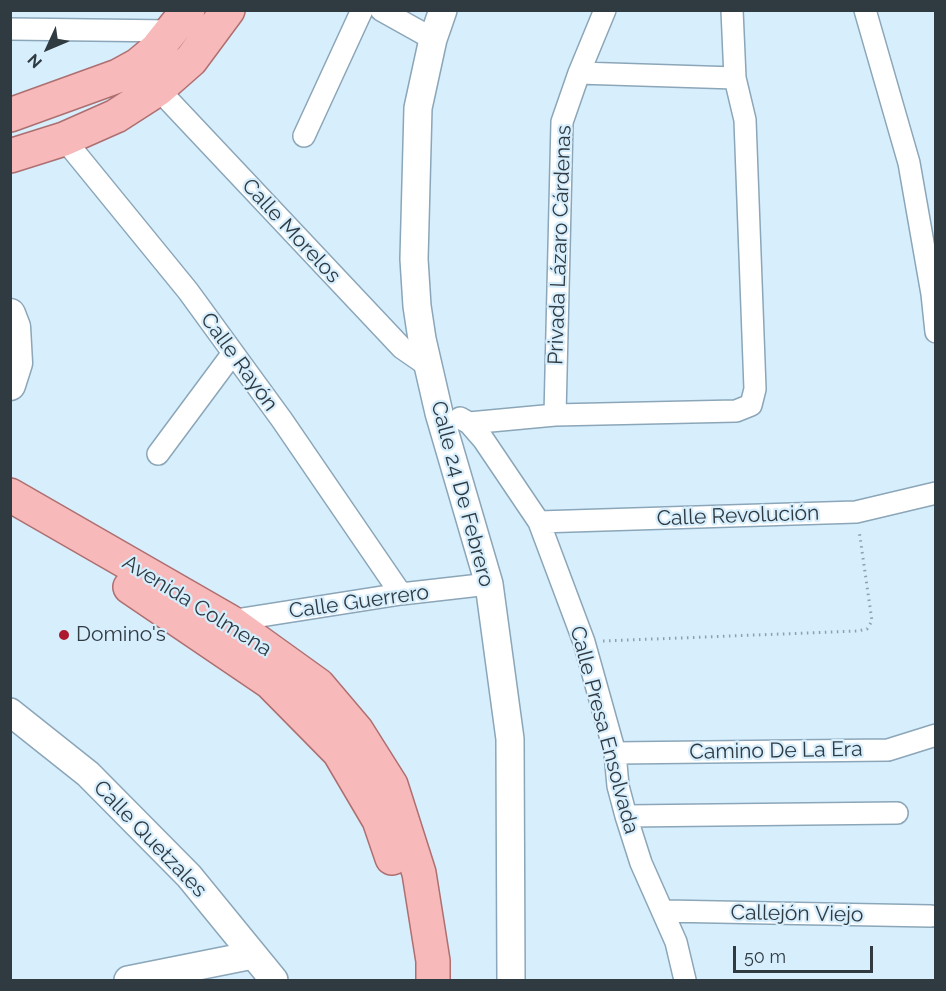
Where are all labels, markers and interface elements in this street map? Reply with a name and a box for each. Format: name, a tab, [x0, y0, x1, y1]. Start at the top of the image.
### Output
north arrow	[18, 18, 78, 78]
text: N	[24, 50, 46, 72]
street label: Privada Lázaro Cárdenas	[543, 125, 577, 365]
street label: Calle Morelos	[236, 174, 346, 288]
street label: Calle Rayón	[195, 308, 283, 416]
street label: Calle 24 De Febrero	[425, 398, 499, 590]
street label: Calle Revolución	[656, 501, 820, 531]
street label: Avenida Colmena	[118, 550, 276, 662]
street label: Calle Guerrero	[287, 580, 431, 624]
place label: Domino's	[76, 622, 166, 648]
street label: Calle Presa Ensolvada	[564, 623, 644, 837]
marker: Domino's	[57, 628, 71, 642]
street label: Camino De La Era	[689, 737, 863, 765]
street label: Calle Quetzales	[88, 775, 212, 903]
street label: Callejón Viejo	[730, 900, 864, 928]
scale bar	[736, 934, 876, 972]
text: 50 m	[744, 946, 786, 967]

